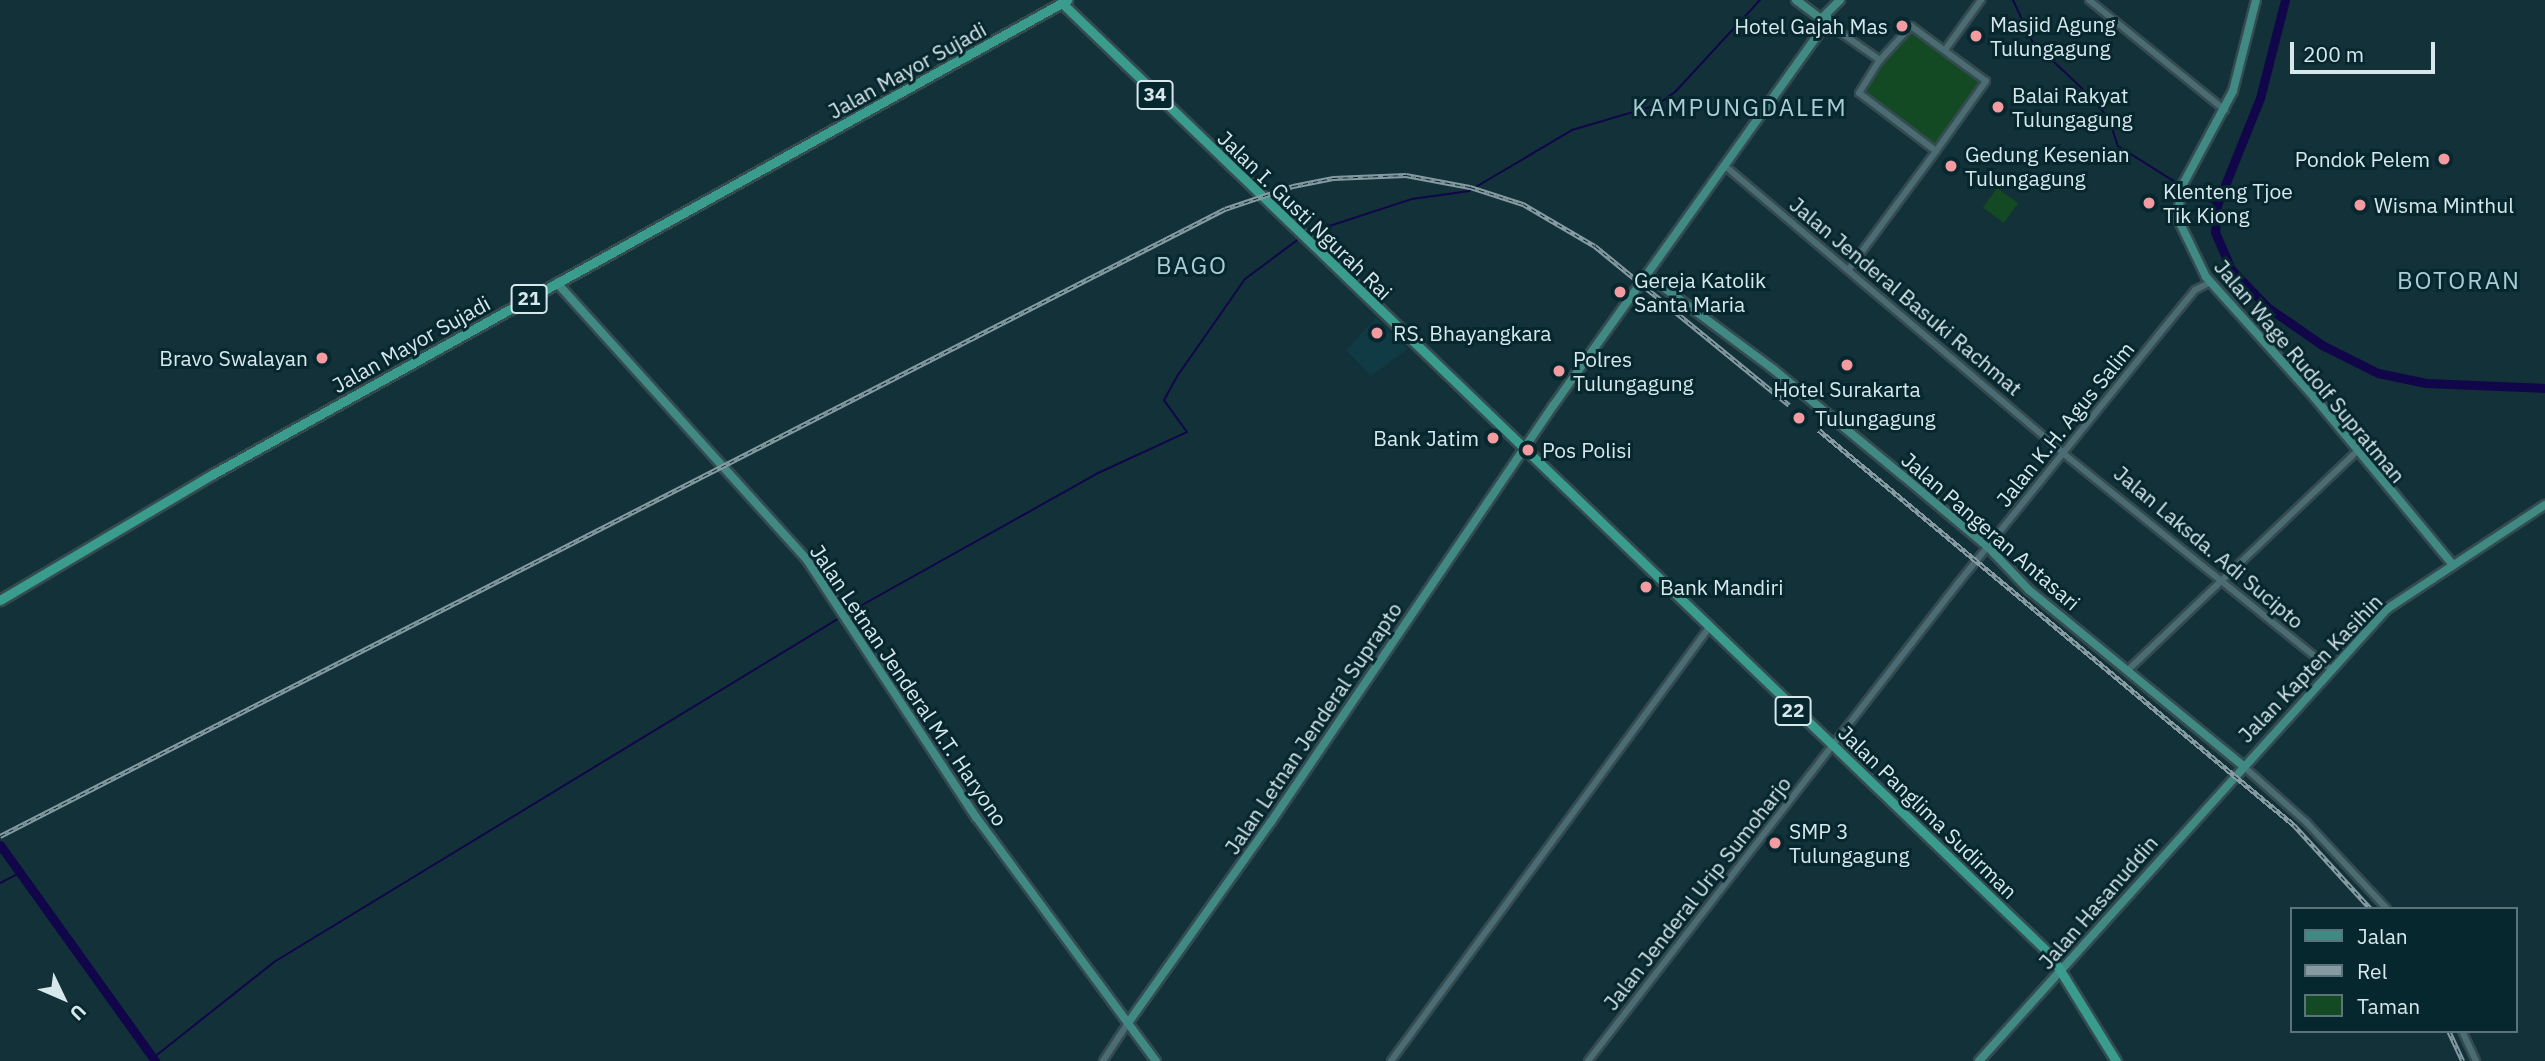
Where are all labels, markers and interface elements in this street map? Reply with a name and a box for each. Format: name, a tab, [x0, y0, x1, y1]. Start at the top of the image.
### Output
place label: Masjid Agung Tulungagung	[1990, 11, 2116, 61]
place label: Hotel Gajah Mas	[1734, 13, 1888, 39]
street label: Jalan Mayor Sujadi	[824, 16, 990, 124]
marker: Hotel Gajah Mas	[1894, 18, 1910, 34]
marker: Masjid Agung Tulungagung	[1968, 28, 1984, 44]
scale bar	[2293, 28, 2438, 72]
text: 200 m	[2303, 40, 2364, 68]
road number: 34	[1136, 80, 1174, 110]
place label: Balai Rakyat Tulungagung	[2012, 82, 2133, 132]
district label: KAMPUNGDALEM	[1634, 94, 1846, 122]
marker: Balai Rakyat Tulungagung	[1990, 99, 2006, 115]
street label: Jalan I. Gusti Ngurah Rai	[1213, 125, 1397, 305]
place label: Gedung Kesenian Tulungagung	[1965, 141, 2130, 191]
place label: Pondok Pelem	[2295, 146, 2430, 172]
marker: Pondok Pelem	[2436, 151, 2452, 167]
marker: Gedung Kesenian Tulungagung	[1943, 158, 1959, 174]
place label: Klenteng Tjoe Tik Kiong	[2163, 178, 2293, 228]
street label: Jalan Jenderal Basuki Rachmat	[1785, 191, 2027, 401]
place label: Wisma Minthul	[2374, 192, 2514, 218]
marker: Klenteng Tjoe Tik Kiong	[2141, 195, 2157, 211]
marker: Wisma Minthul	[2352, 197, 2368, 213]
district label: BAGO	[1156, 252, 1228, 280]
street label: Jalan Wage Rudolf Supratman	[2209, 254, 2411, 488]
place label: Gereja Katolik Santa Maria	[1634, 267, 1766, 317]
district label: BOTORAN	[2398, 267, 2520, 295]
road number: 21	[510, 284, 548, 314]
marker: Gereja Katolik Santa Maria	[1612, 284, 1628, 300]
street label: Jalan Mayor Sujadi	[328, 290, 494, 398]
place label: RS. Bhayangkara	[1393, 320, 1551, 346]
marker: RS. Bhayangkara	[1367, 323, 1387, 343]
street label: Jalan K.H. Agus Salim	[1991, 337, 2139, 511]
place label: Bravo Swalayan	[159, 345, 308, 371]
place label: Polres Tulungagung	[1573, 346, 1694, 396]
marker: Bravo Swalayan	[314, 350, 330, 366]
marker: Hotel Surakarta	[1839, 357, 1855, 373]
marker: Polres Tulungagung	[1551, 363, 1567, 379]
place label: Hotel Surakarta	[1773, 376, 1921, 402]
place label: Tulungagung	[1815, 405, 1936, 431]
marker: Tulungagung	[1789, 408, 1809, 428]
place label: Bank Jatim	[1373, 425, 1479, 451]
marker: Bank Jatim	[1485, 430, 1501, 446]
place label: Pos Polisi	[1542, 437, 1632, 463]
marker: Pos Polisi	[1520, 442, 1536, 458]
street label: Jalan Pangeran Antasari	[1897, 447, 2085, 615]
street label: Jalan Laksda. Adi Sucipto	[2109, 460, 2309, 634]
street label: Jalan Letnan Jenderal M.T. Haryono	[805, 539, 1013, 831]
place label: Bank Mandiri	[1660, 574, 1783, 600]
marker: Bank Mandiri	[1638, 579, 1654, 595]
street label: Jalan Kapten Kasihin	[2233, 589, 2387, 747]
street label: Jalan Letnan Jenderal Suprapto	[1219, 597, 1407, 859]
road number: 22	[1774, 696, 1812, 726]
street label: Jalan Panglima Sudirman	[1833, 720, 2023, 904]
street label: Jalan Jenderal Urip Sumoharjo	[1598, 771, 1796, 1015]
place label: SMP 3 Tulungagung	[1789, 818, 1910, 868]
street label: Jalan Hasanuddin	[2033, 830, 2163, 974]
marker: SMP 3 Tulungagung	[1767, 835, 1783, 851]
legend	[2290, 907, 2517, 1033]
text: Jalan	[2357, 922, 2408, 950]
text: Rel	[2357, 957, 2387, 985]
north arrow	[28, 963, 98, 1033]
text: Taman	[2357, 992, 2420, 1020]
text: U	[65, 1000, 91, 1026]

